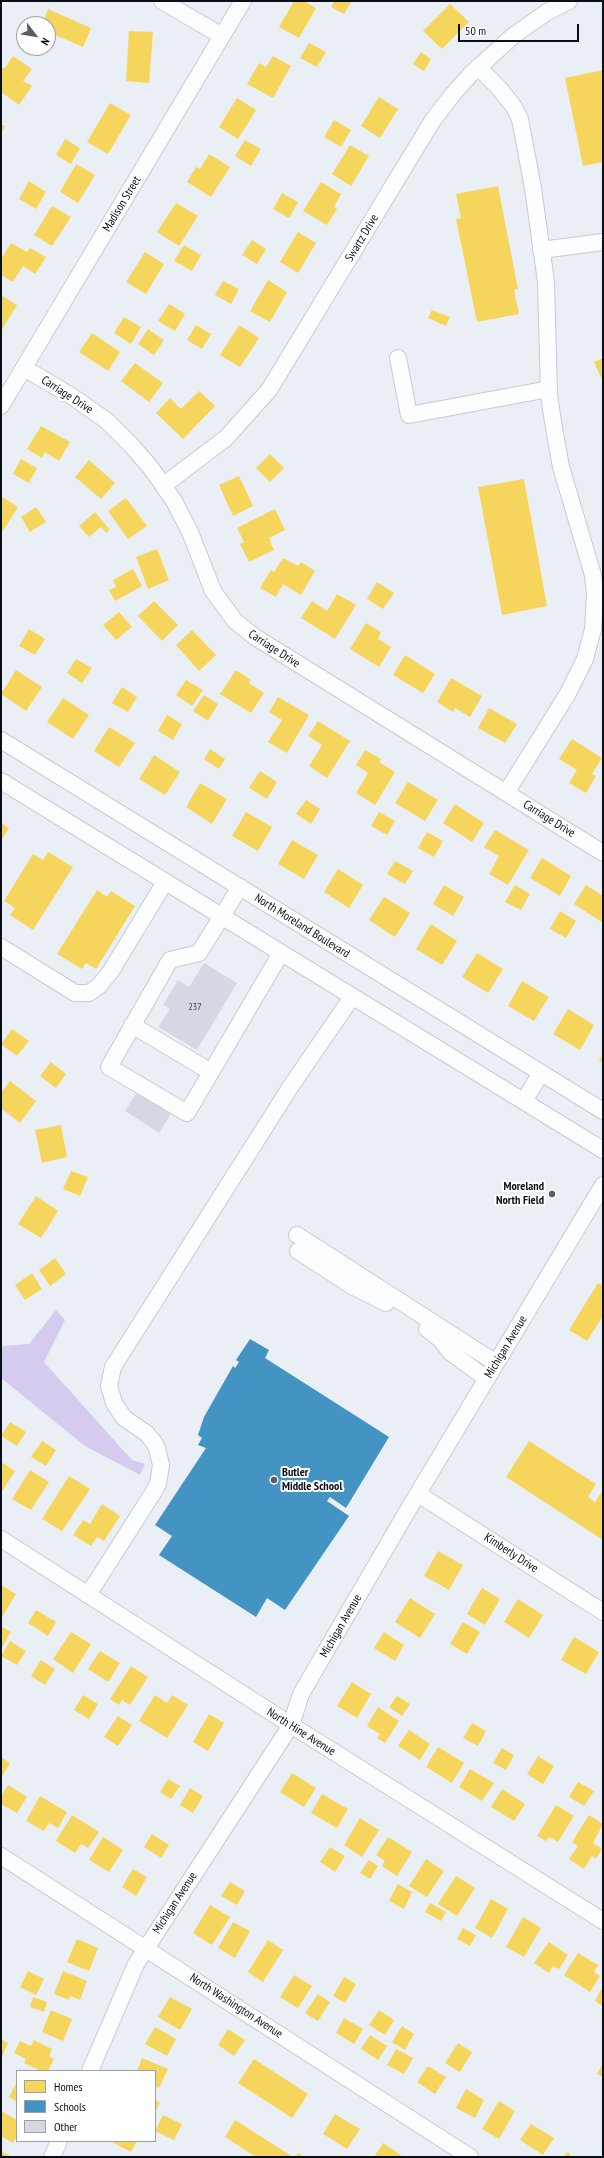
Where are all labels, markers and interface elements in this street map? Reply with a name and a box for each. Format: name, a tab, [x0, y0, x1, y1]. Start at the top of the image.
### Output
north arrow	[16, 16, 56, 56]
scale bar	[460, 16, 581, 42]
text: 50 m	[465, 23, 486, 38]
text: N	[38, 36, 53, 48]
street label: Madison Street	[100, 174, 144, 234]
street label: Swartz Drive	[342, 212, 382, 264]
street label: Carriage Drive	[39, 373, 95, 417]
street label: Carriage Drive	[246, 627, 302, 671]
street label: Carriage Drive	[520, 797, 578, 841]
street label: North Moreland Boulevard	[252, 891, 352, 961]
house number: 237	[188, 1001, 202, 1013]
place label: Moreland North Field	[496, 1180, 544, 1208]
marker: Moreland North Field	[547, 1189, 557, 1199]
street label: Michigan Avenue	[482, 1313, 530, 1381]
place label: Butler Middle School	[282, 1466, 342, 1494]
marker: Butler Middle School	[269, 1475, 279, 1485]
street label: Kimberly Drive	[481, 1530, 541, 1576]
street label: Michigan Avenue	[317, 1592, 365, 1660]
street label: North Hine Avenue	[264, 1705, 338, 1759]
street label: Michigan Avenue	[150, 1869, 200, 1937]
street label: North Washington Avenue	[187, 1971, 285, 2041]
legend	[16, 2070, 156, 2142]
text: Homes	[54, 2079, 82, 2094]
text: Schools	[54, 2099, 86, 2114]
text: Other	[54, 2119, 77, 2134]

